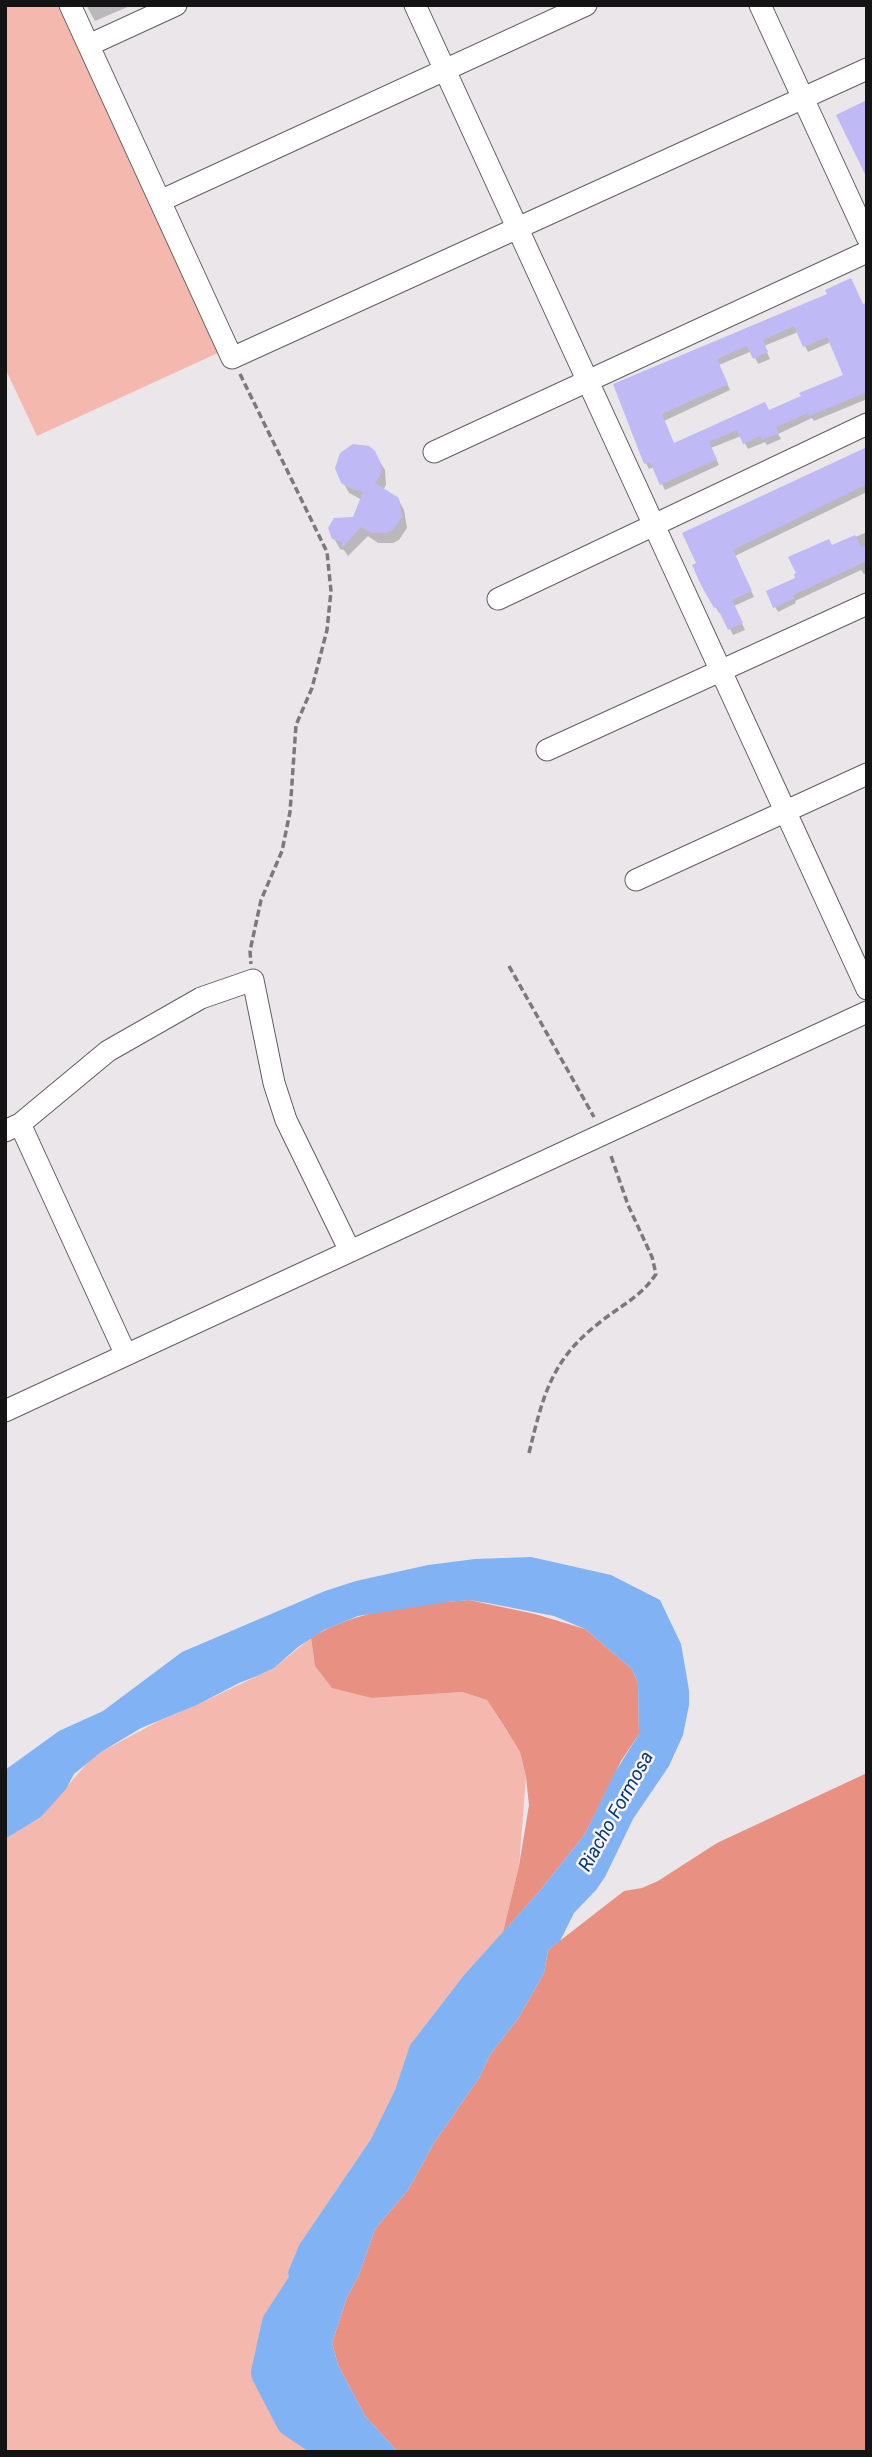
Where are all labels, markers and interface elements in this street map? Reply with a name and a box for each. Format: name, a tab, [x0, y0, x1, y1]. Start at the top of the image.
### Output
water label: Riacho Formosa	[575, 1748, 659, 1876]

